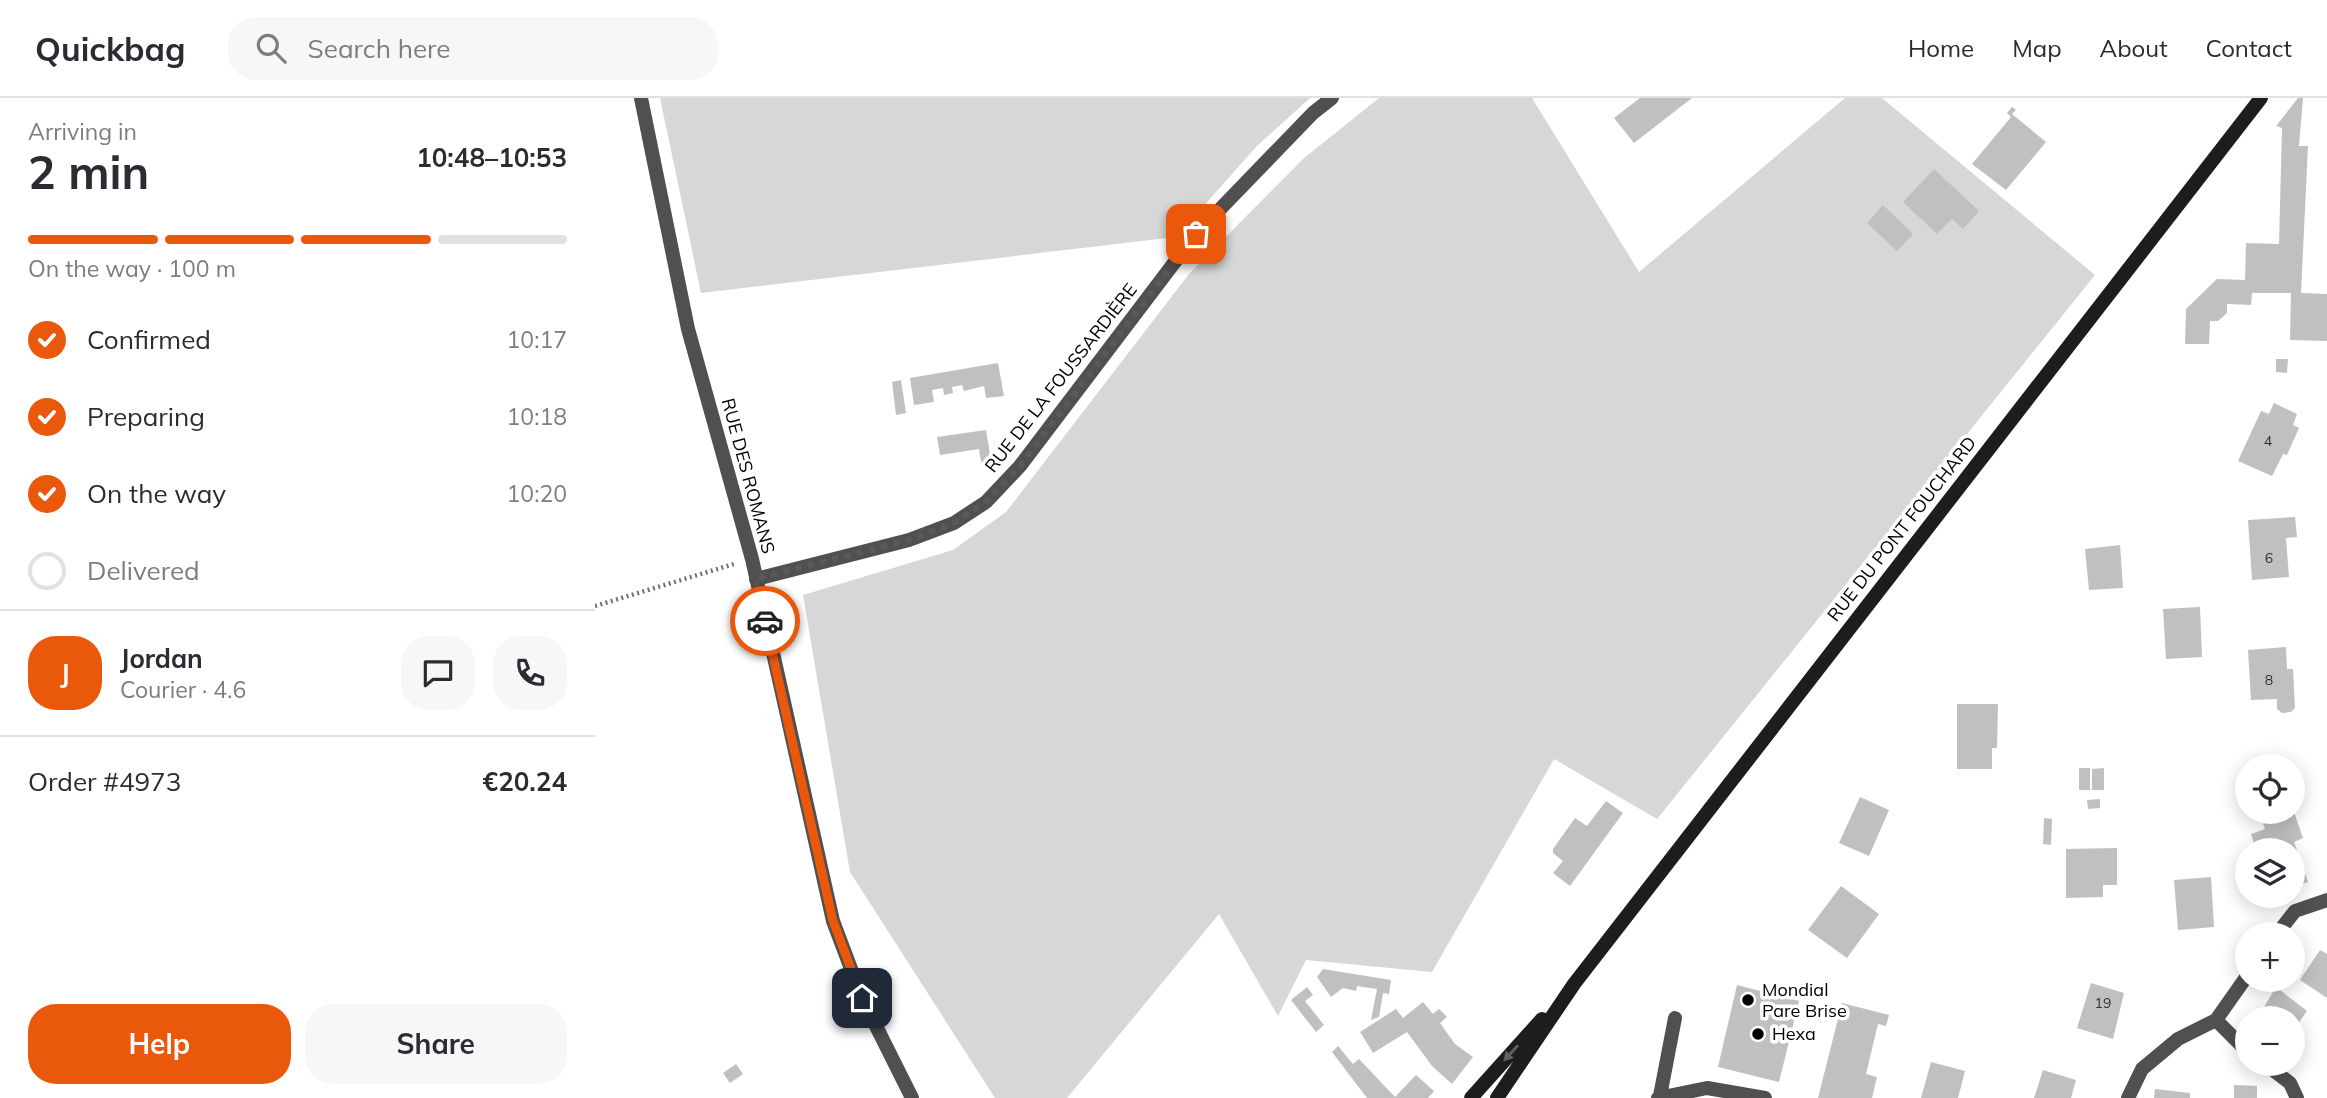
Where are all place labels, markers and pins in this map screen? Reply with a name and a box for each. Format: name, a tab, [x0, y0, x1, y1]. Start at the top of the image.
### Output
pin	[1166, 204, 1226, 264]
pin	[832, 968, 892, 1028]
place label: Mondial Pare Brise	[1762, 978, 1847, 1022]
marker: Mondial Pare Brise	[1740, 992, 1756, 1008]
place label: Hexa	[1772, 1022, 1816, 1045]
marker: Hexa	[1750, 1026, 1766, 1042]

